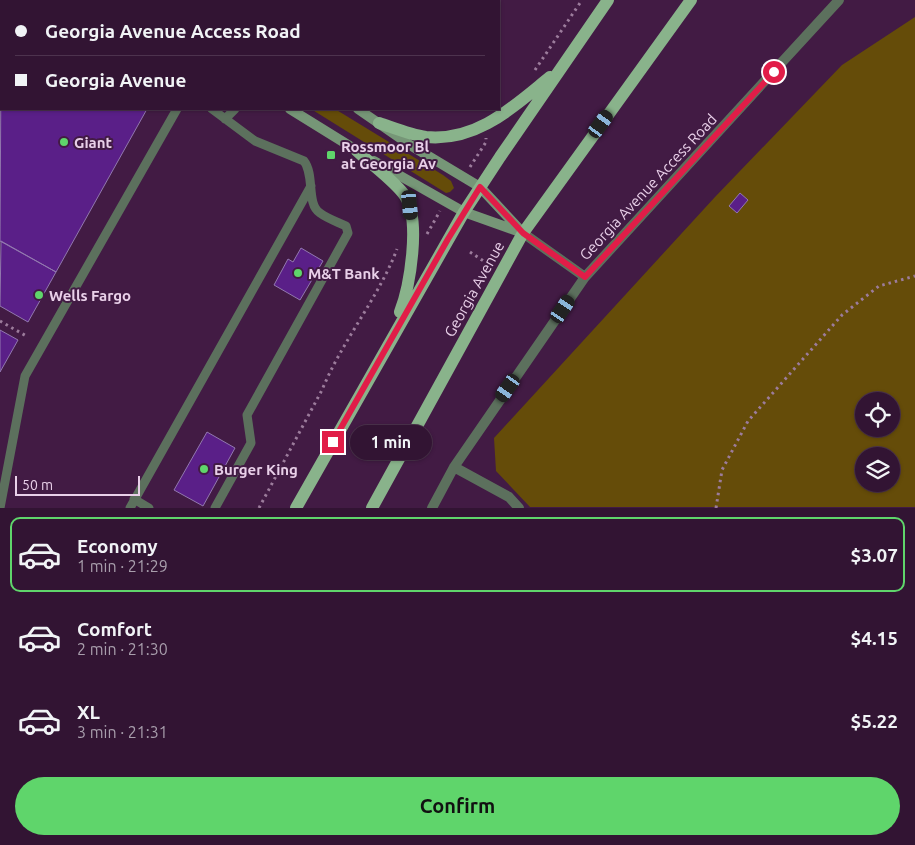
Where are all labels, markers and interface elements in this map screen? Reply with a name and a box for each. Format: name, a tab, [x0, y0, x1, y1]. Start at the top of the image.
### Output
text: Georgia Avenue Access Road	[45, 20, 301, 42]
route start	[763, 61, 785, 83]
text: Georgia Avenue	[45, 69, 186, 91]
car	[586, 107, 615, 141]
street label: Georgia Avenue Access Road	[576, 111, 720, 263]
place label: Giant	[74, 134, 112, 151]
marker: Giant	[58, 136, 70, 148]
place label: Rossmoor Bl at Georgia Av	[341, 138, 436, 172]
marker: Rossmoor Bl at Georgia Av	[325, 149, 337, 161]
car	[400, 189, 419, 221]
street label: Georgia Avenue	[441, 238, 507, 340]
place label: M&T Bank	[308, 265, 380, 282]
marker: M&T Bank	[292, 267, 304, 279]
place label: Wells Fargo	[49, 287, 131, 304]
marker: Wells Fargo	[33, 289, 45, 301]
car	[548, 292, 577, 326]
car	[493, 371, 522, 405]
map controls	[855, 392, 900, 492]
button: locate	[855, 392, 900, 437]
callout: 1 min	[350, 424, 433, 460]
route end	[322, 431, 344, 453]
text: 1 min	[371, 433, 411, 451]
button: layers	[855, 447, 900, 492]
place label: Burger King	[214, 461, 298, 478]
marker: Burger King	[198, 463, 210, 475]
scale bar	[15, 472, 140, 496]
text: 50 m	[22, 477, 53, 493]
icon: car	[17, 532, 62, 577]
text: Economy	[77, 535, 158, 557]
text: $3.07	[850, 544, 898, 566]
text: 1 min · 21:29	[77, 557, 168, 575]
icon: car	[17, 615, 62, 660]
text: Comfort	[77, 618, 152, 640]
text: $4.15	[850, 627, 898, 649]
text: 2 min · 21:30	[77, 640, 168, 658]
icon: car	[17, 698, 62, 743]
text: XL	[77, 701, 100, 723]
text: $5.22	[850, 710, 898, 732]
text: 3 min · 21:31	[77, 723, 168, 741]
button: Confirm	[15, 777, 900, 835]

